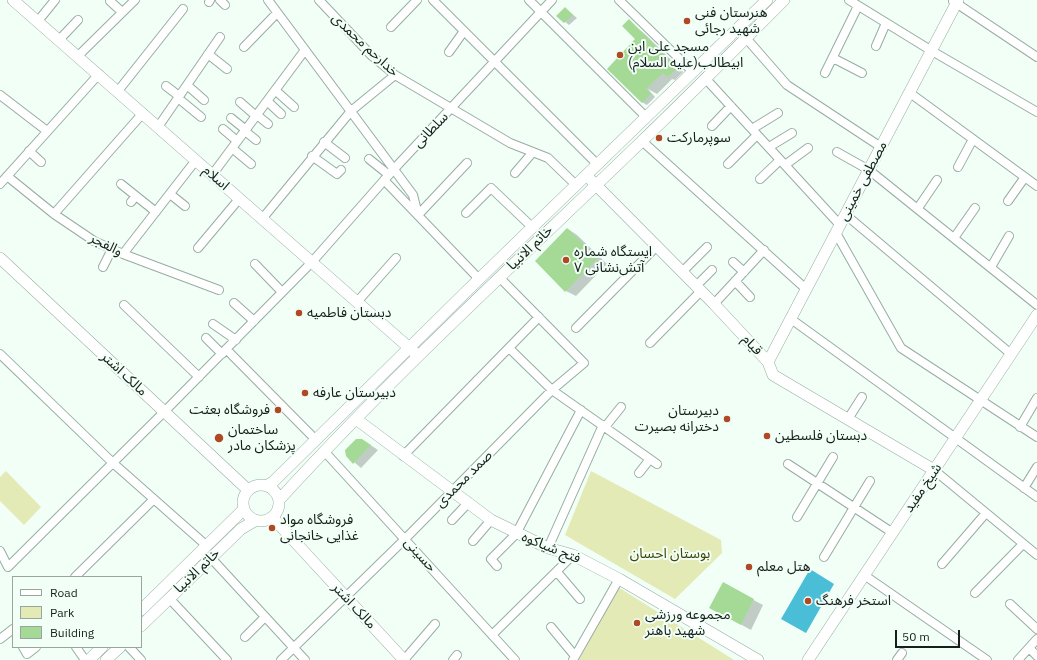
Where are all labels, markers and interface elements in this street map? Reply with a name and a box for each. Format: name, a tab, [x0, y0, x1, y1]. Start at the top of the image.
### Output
place label: هنرستان فنی شهید رجائی	[695, 5, 767, 38]
street label: خدارحم محمدی	[328, 10, 402, 80]
marker: هنرستان فنی شهید رجائی	[682, 16, 692, 26]
place label: مسجد علی ابن ابیطالب(علیه السلام)	[628, 39, 743, 72]
marker: مسجد علی ابن ابیطالب(علیه السلام)	[615, 50, 625, 60]
street label: سلطانی	[410, 109, 452, 151]
place label: سوپرمارکت	[667, 130, 731, 146]
marker: سوپرمارکت	[654, 133, 664, 143]
street label: مصطفی خمینی	[835, 138, 891, 224]
street label: اسلام	[199, 162, 233, 194]
street label: خاتم الانبیا	[504, 222, 556, 274]
street label: والفجر	[87, 230, 125, 260]
place label: ایستگاه شماره ۷ آتش‌نشانی	[574, 244, 652, 276]
marker: ایستگاه شماره ۷ آتش‌نشانی	[561, 255, 571, 265]
place label: دبستان فاطمیه	[307, 305, 391, 321]
marker: دبستان فاطمیه	[294, 308, 304, 318]
street label: قیام	[738, 331, 766, 359]
street label: مالک اشتر	[97, 348, 151, 400]
place label: دبیرستان عارفه	[313, 385, 396, 401]
marker: دبیرستان عارفه	[300, 388, 310, 398]
place label: فروشگاه بعثت	[189, 402, 270, 418]
place label: دبیرستان دخترانه بصیرت	[635, 403, 719, 436]
marker: فروشگاه بعثت	[273, 405, 283, 415]
marker: دبیرستان دخترانه بصیرت	[722, 414, 732, 424]
place label: ساختمان پزشکان مادر	[228, 422, 296, 454]
place label: دبستان فلسطین	[775, 428, 867, 444]
marker: دبستان فلسطین	[762, 431, 772, 441]
marker: ساختمان پزشکان مادر	[213, 432, 225, 444]
street label: صمد محمدی	[432, 447, 496, 511]
street label: شیخ مفید	[901, 460, 945, 516]
place label: فروشگاه مواد غذایی خانجانی	[280, 512, 359, 544]
marker: فروشگاه مواد غذایی خانجانی	[267, 523, 277, 533]
street label: فتح شیاکوه	[519, 529, 583, 567]
street label: حسینی	[400, 534, 440, 576]
street label: خاتم الانبیا	[171, 545, 223, 597]
park label: بوستان احسان	[630, 546, 710, 562]
place label: هتل معلم	[757, 559, 810, 575]
marker: هتل معلم	[744, 562, 754, 572]
legend	[12, 576, 142, 648]
street label: مالک اشتر	[328, 579, 380, 633]
text: Road	[50, 585, 78, 600]
place label: استخر فرهنگ	[816, 593, 891, 609]
marker: استخر فرهنگ	[803, 596, 813, 606]
text: Park	[50, 605, 74, 620]
place label: مجموعه ورزشی شهید باهنر	[645, 607, 731, 640]
marker: مجموعه ورزشی شهید باهنر	[632, 618, 642, 628]
scale bar	[897, 622, 962, 648]
text: Building	[50, 625, 94, 640]
text: 50 m	[902, 629, 930, 644]

